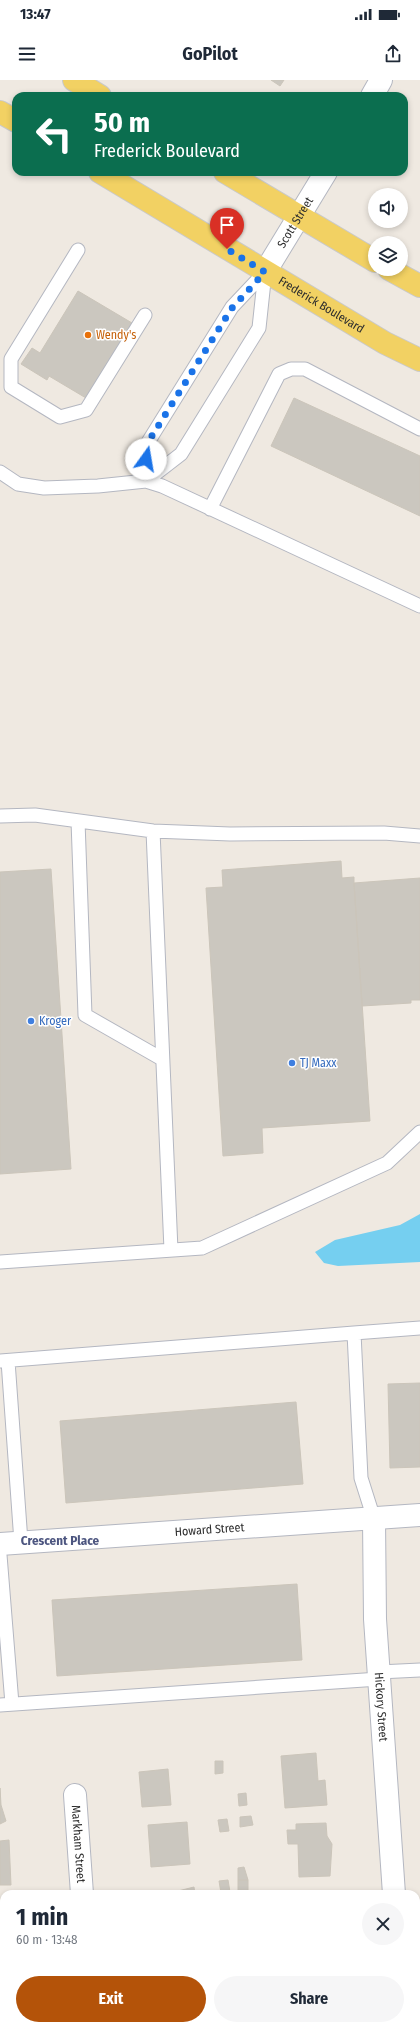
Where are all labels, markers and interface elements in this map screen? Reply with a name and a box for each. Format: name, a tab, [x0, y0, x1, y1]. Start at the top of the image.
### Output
text: 13:47	[20, 5, 51, 23]
icon: menu	[16, 43, 38, 65]
text: GoPilot	[182, 43, 238, 65]
icon: share	[382, 43, 404, 65]
text: 50 m	[94, 106, 150, 139]
icon: left	[28, 108, 80, 160]
text: Frederick Boulevard	[94, 140, 240, 162]
map controls	[368, 188, 408, 276]
button: sound	[368, 188, 408, 228]
street label: Scott Street	[274, 194, 316, 251]
pin	[210, 208, 244, 249]
icon: arrive	[216, 214, 238, 236]
button: layers	[368, 236, 408, 276]
street label: Frederick Boulevard	[276, 274, 367, 336]
place label: Wendy's	[96, 328, 136, 342]
marker: Wendy's	[83, 330, 93, 340]
position arrow	[125, 438, 167, 480]
place label: Kroger	[39, 1014, 72, 1028]
marker: Kroger	[26, 1016, 36, 1026]
place label: TJ Maxx	[300, 1056, 337, 1070]
marker: TJ Maxx	[287, 1058, 297, 1068]
street label: Howard Street	[174, 1520, 245, 1539]
district label: Crescent Place	[21, 1533, 100, 1548]
street label: Hickory Street	[372, 1672, 390, 1742]
street label: Markham Street	[69, 1804, 88, 1883]
text: 1 min	[16, 1903, 68, 1931]
button: close	[362, 1903, 404, 1945]
text: 60 m · 13:48	[16, 1932, 78, 1947]
button: Exit	[16, 1976, 206, 2022]
button: Share	[214, 1976, 404, 2022]

